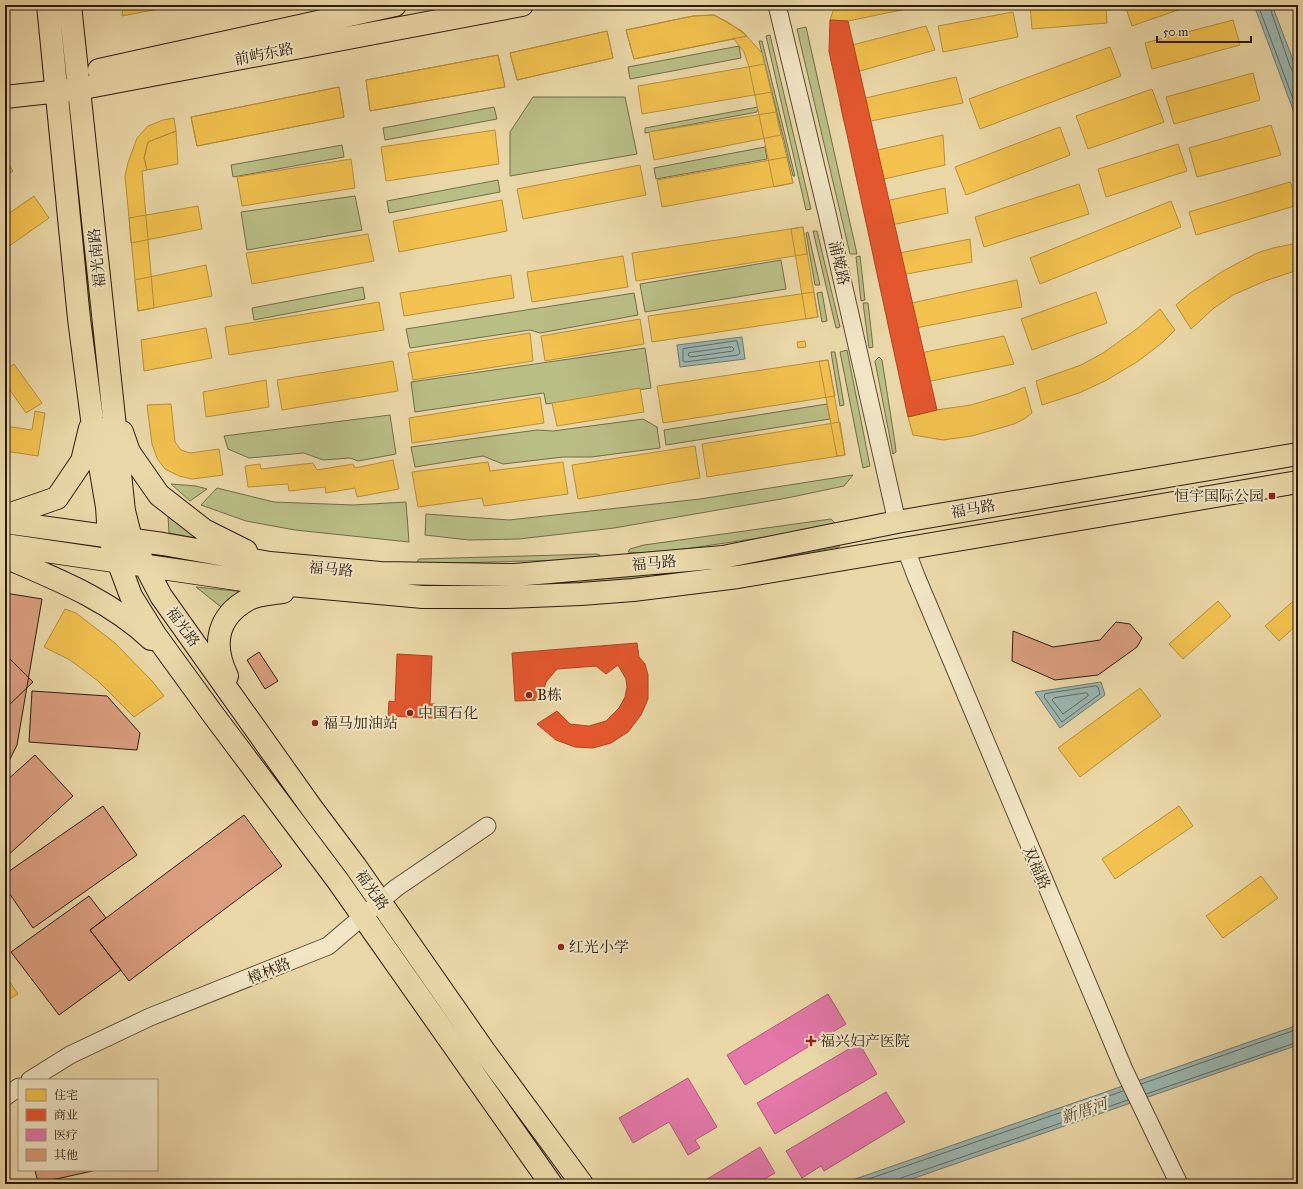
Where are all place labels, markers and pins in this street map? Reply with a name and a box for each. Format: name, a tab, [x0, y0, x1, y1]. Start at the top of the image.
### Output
place label: 恒宇国际公园	[1174, 487, 1264, 505]
marker: 恒宇国际公园	[1267, 491, 1277, 501]
place label: B栋	[537, 686, 562, 704]
marker: B栋	[524, 690, 534, 700]
place label: 中国石化	[418, 704, 478, 722]
marker: 中国石化	[405, 708, 415, 718]
place label: 福马加油站	[323, 714, 398, 732]
marker: 福马加油站	[310, 718, 320, 728]
place label: 红光小学	[569, 938, 629, 956]
marker: 红光小学	[556, 942, 566, 952]
place label: 福兴妇产医院	[820, 1032, 910, 1050]
marker: 福兴妇产医院	[805, 1035, 817, 1047]

